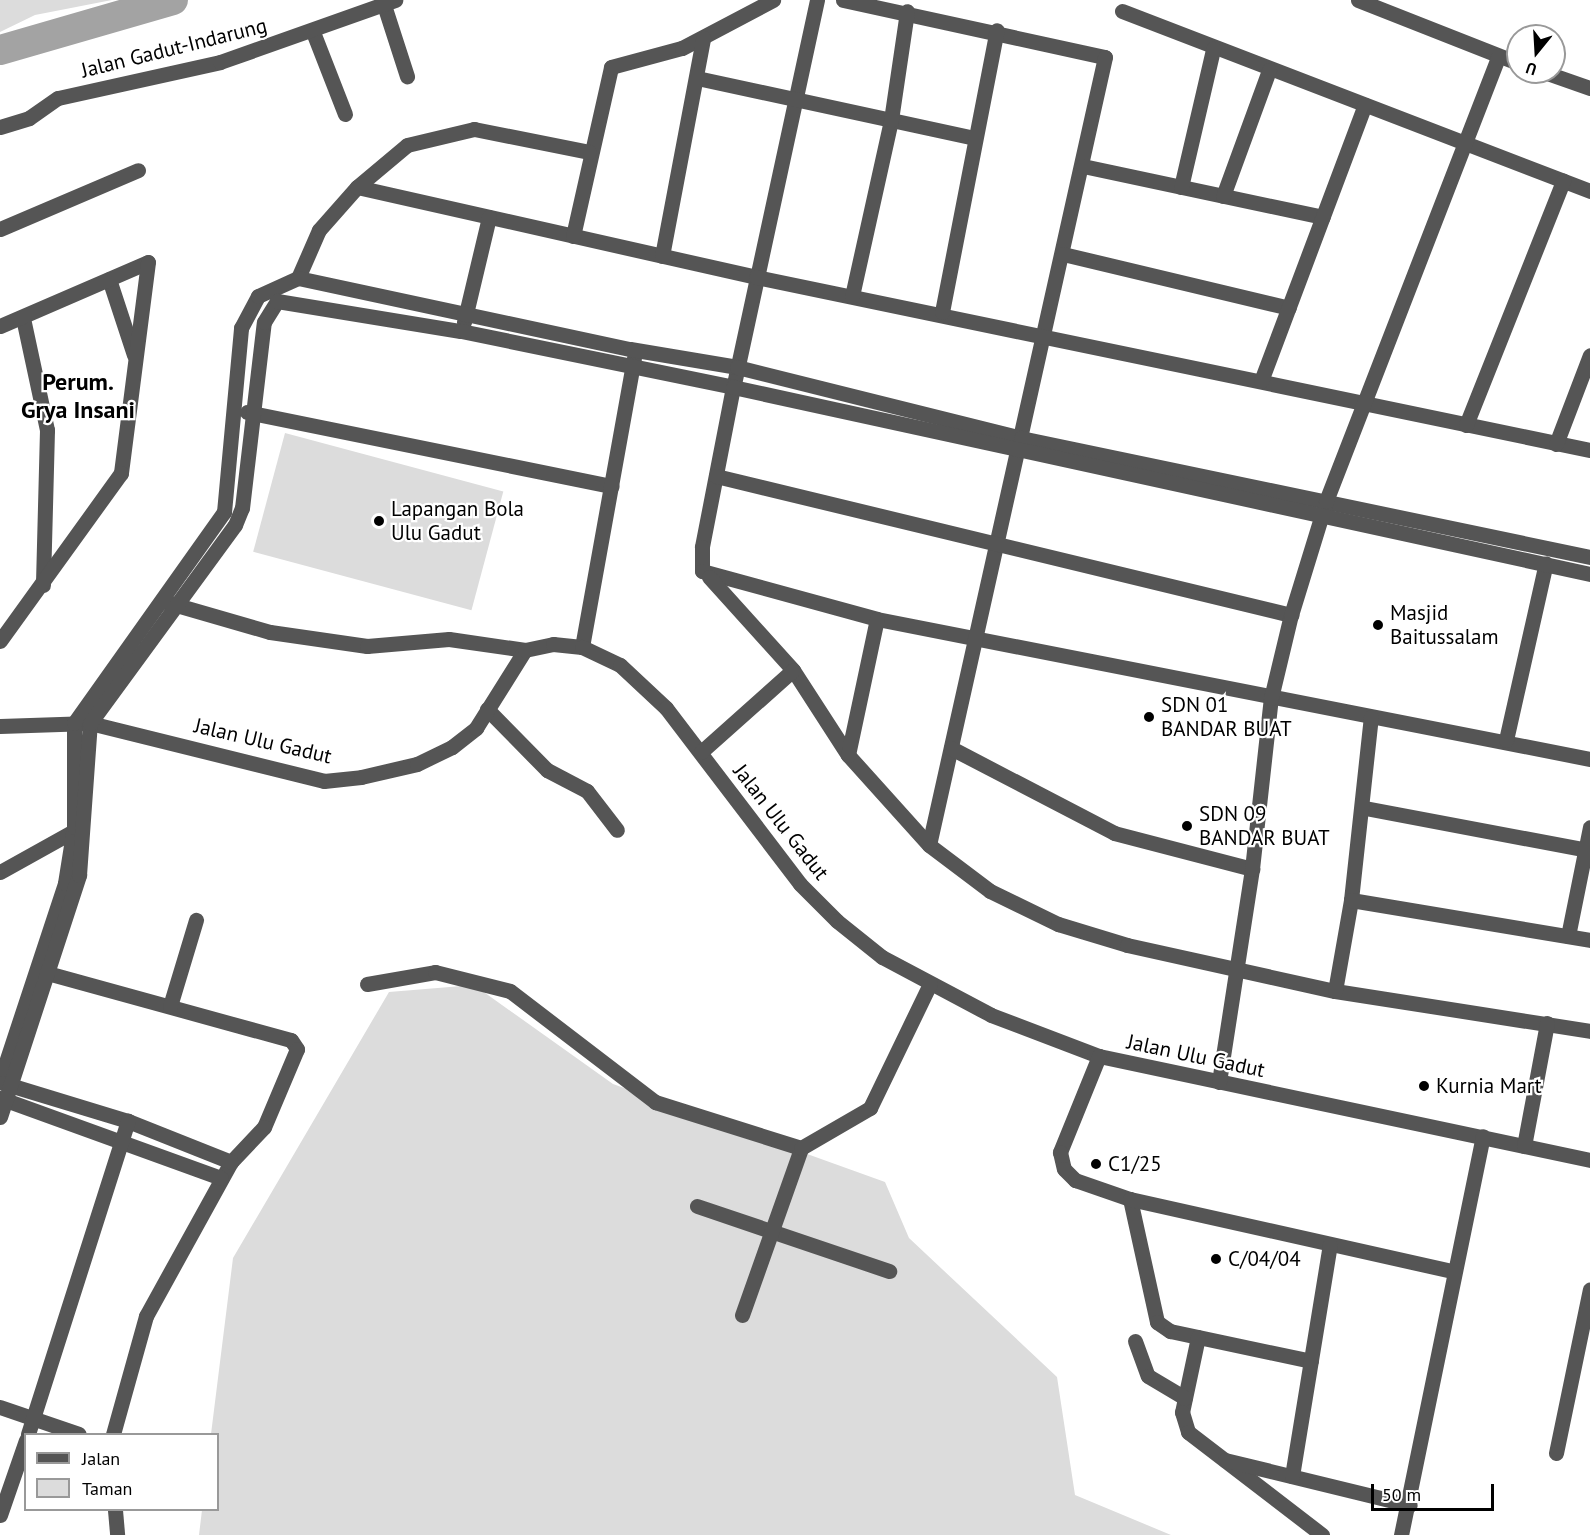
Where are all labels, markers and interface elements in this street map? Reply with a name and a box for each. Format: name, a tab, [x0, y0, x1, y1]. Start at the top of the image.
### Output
street label: Jalan Gadut-Indarung	[78, 13, 270, 83]
north arrow	[1506, 24, 1566, 84]
text: U	[1523, 58, 1539, 80]
district label: Perum. Grya Insani	[21, 368, 135, 424]
place label: Lapangan Bola Ulu Gadut	[391, 496, 524, 546]
marker: Lapangan Bola Ulu Gadut	[372, 514, 386, 528]
place label: Masjid Baitussalam	[1390, 600, 1498, 650]
marker: Masjid Baitussalam	[1371, 618, 1385, 632]
place label: SDN 01 BANDAR BUAT	[1161, 692, 1292, 742]
marker: SDN 01 BANDAR BUAT	[1142, 710, 1156, 724]
street label: Jalan Ulu Gadut	[192, 713, 334, 769]
street label: Jalan Ulu Gadut	[728, 759, 834, 885]
place label: SDN 09 BANDAR BUAT	[1199, 801, 1330, 851]
marker: SDN 09 BANDAR BUAT	[1180, 819, 1194, 833]
street label: Jalan Ulu Gadut	[1125, 1029, 1267, 1083]
place label: Kurnia Mart	[1436, 1073, 1542, 1099]
marker: Kurnia Mart	[1417, 1079, 1431, 1093]
place label: C1/25	[1108, 1151, 1162, 1177]
marker: C1/25	[1089, 1157, 1103, 1171]
place label: C/04/04	[1228, 1246, 1301, 1272]
marker: C/04/04	[1209, 1252, 1223, 1266]
legend	[24, 1433, 219, 1511]
text: Jalan	[82, 1447, 120, 1470]
scale bar	[1374, 1472, 1497, 1510]
text: Taman	[82, 1477, 132, 1500]
text: 50 m	[1382, 1483, 1421, 1506]

